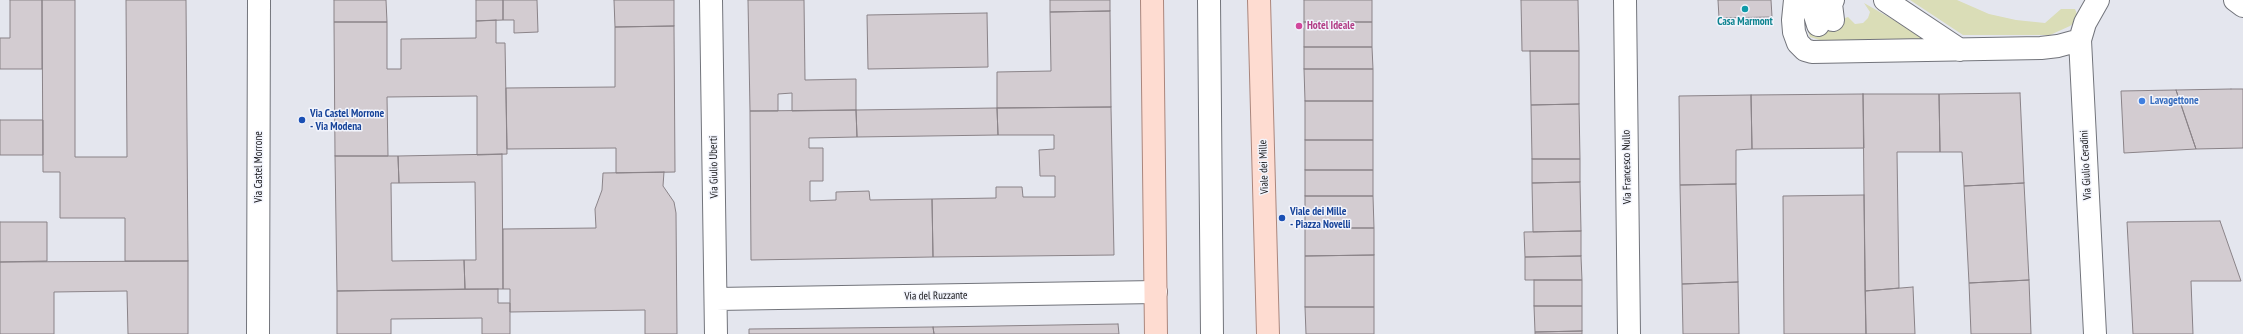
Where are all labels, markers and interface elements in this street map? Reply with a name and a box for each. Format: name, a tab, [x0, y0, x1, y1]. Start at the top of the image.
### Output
marker: Casa Marmont	[1740, 4, 1750, 14]
place label: Casa Marmont	[1717, 15, 1773, 29]
place label: Hotel Ideale	[1307, 19, 1355, 33]
marker: Hotel Ideale	[1294, 21, 1304, 31]
place label: Lavagettone	[2150, 94, 2199, 108]
marker: Lavagettone	[2137, 96, 2147, 106]
place label: Via Castel Morrone - Via Modena	[310, 107, 384, 133]
marker: Via Castel Morrone - Via Modena	[297, 115, 307, 125]
street label: Via Francesco Nullo	[1620, 130, 1634, 204]
street label: Via Giulio Ceradini	[2078, 130, 2094, 200]
street label: Via Castel Morrone	[252, 131, 266, 203]
street label: Via Giulio Uberti	[707, 136, 721, 198]
street label: Viale dei Mille	[1256, 140, 1272, 194]
place label: Viale dei Mille - Piazza Novelli	[1290, 205, 1351, 231]
marker: Viale dei Mille - Piazza Novelli	[1277, 213, 1287, 223]
street label: Via del Ruzzante	[904, 289, 968, 303]

